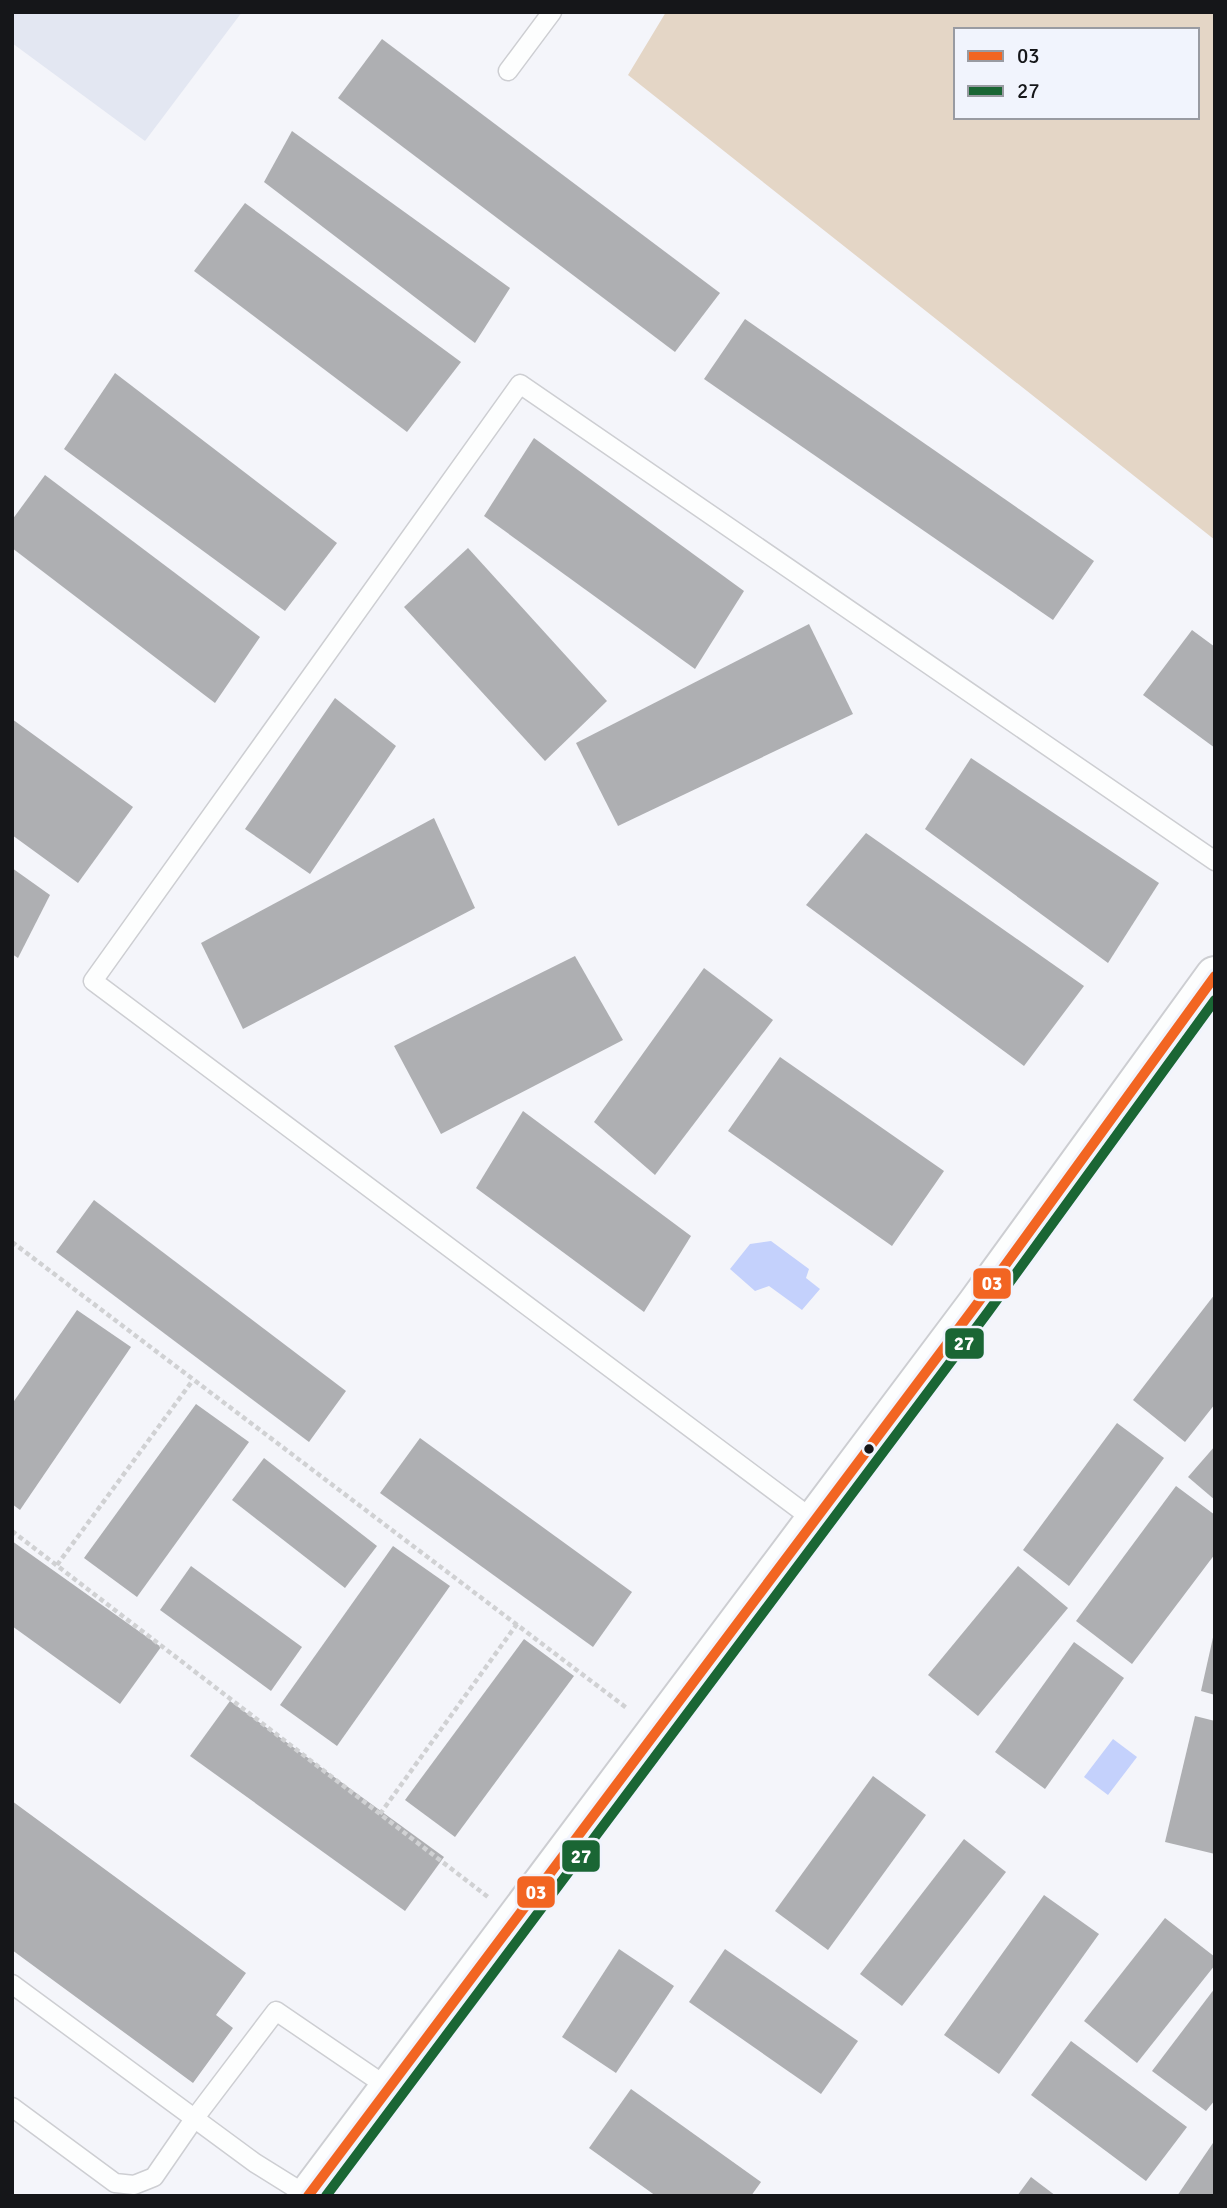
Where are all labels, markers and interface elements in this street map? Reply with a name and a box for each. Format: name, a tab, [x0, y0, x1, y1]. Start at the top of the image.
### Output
legend	[954, 28, 1199, 119]
text: 03	[1017, 43, 1040, 69]
text: 27	[1017, 78, 1040, 104]
line badge: 03	[972, 1267, 1012, 1300]
text: 03	[982, 1272, 1002, 1296]
line badge: 27	[944, 1327, 985, 1360]
text: 27	[954, 1332, 974, 1356]
unlabelled marker	[862, 1442, 876, 1456]
line badge: 27	[561, 1839, 601, 1873]
text: 27	[571, 1845, 591, 1869]
line badge: 03	[516, 1875, 556, 1909]
text: 03	[526, 1881, 546, 1905]

